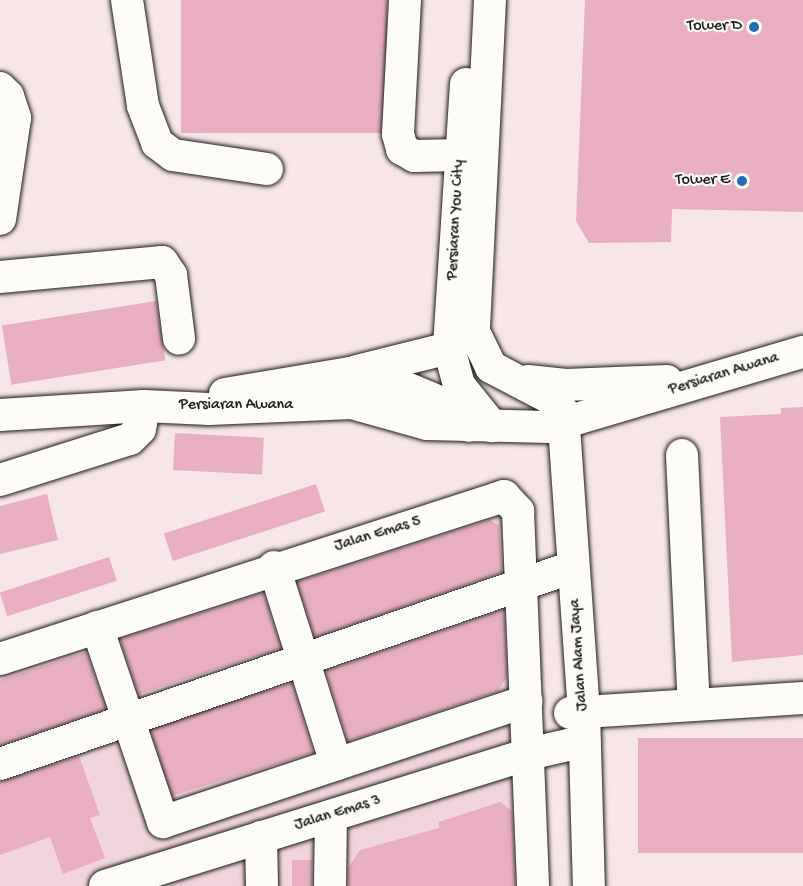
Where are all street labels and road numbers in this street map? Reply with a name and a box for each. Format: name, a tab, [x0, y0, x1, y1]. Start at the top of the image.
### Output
street label: Persiaran You City	[444, 159, 470, 281]
street label: Persiaran Awana	[667, 349, 781, 401]
street label: Persiaran Awana	[179, 396, 293, 416]
street label: Jalan Emas 5	[332, 513, 424, 557]
street label: Jalan Alam Jaya	[567, 598, 593, 712]
street label: Jalan Emas 3	[292, 792, 384, 836]

